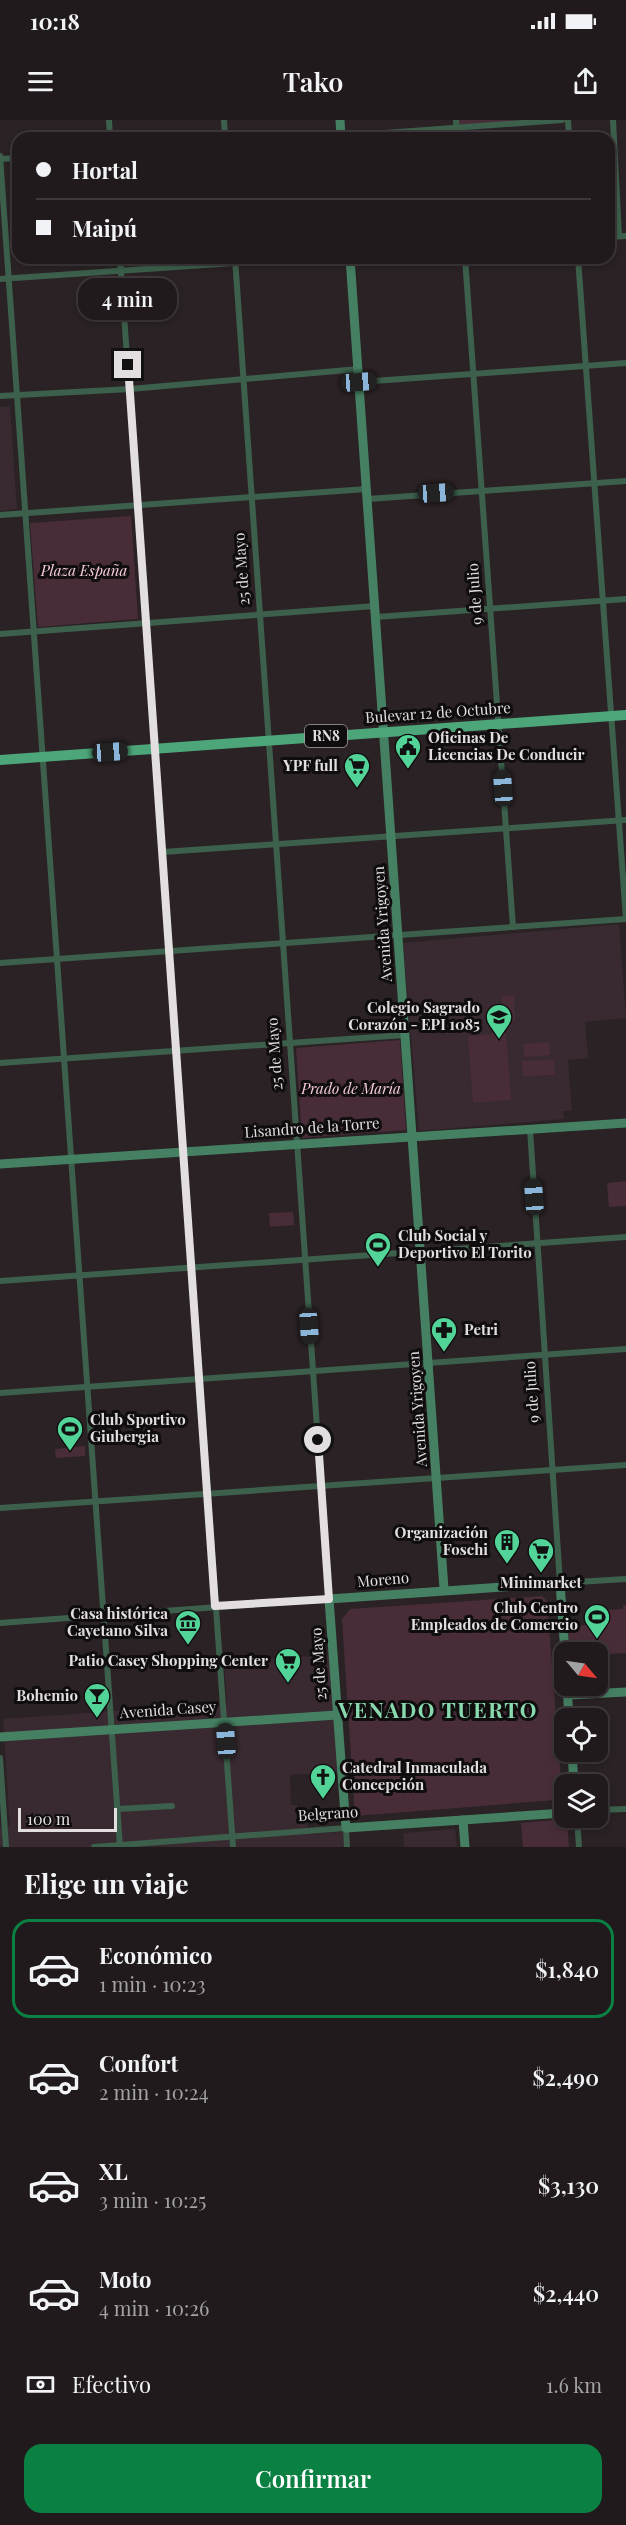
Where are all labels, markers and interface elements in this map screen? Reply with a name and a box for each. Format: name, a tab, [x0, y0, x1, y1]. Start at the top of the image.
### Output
text: 10:18	[30, 6, 80, 36]
text: Tako	[283, 63, 343, 99]
icon: menu	[24, 65, 57, 98]
icon: share	[569, 65, 602, 98]
text: Hortal	[72, 155, 138, 185]
text: Maipú	[72, 213, 137, 243]
callout: 4 min	[78, 278, 178, 320]
text: 4 min	[102, 285, 153, 312]
route end	[114, 351, 141, 378]
car	[340, 372, 378, 392]
car	[417, 483, 455, 503]
street label: 25 de Mayo	[228, 532, 254, 606]
park label: Plaza España	[40, 560, 127, 580]
street label: 9 de Julio	[462, 563, 486, 626]
street label: Bulevar 12 de Octubre	[364, 697, 511, 727]
road number: RN8	[305, 725, 347, 747]
place label: Oficinas De Licencias De Conducir	[428, 727, 585, 764]
public building icon: Oficinas De Licencias De Conducir	[393, 732, 423, 770]
car	[91, 742, 129, 762]
supermarket icon: YPF full	[342, 751, 372, 789]
place label: YPF full	[282, 755, 338, 775]
car	[493, 769, 513, 807]
street label: Avenida Yrigoyen	[368, 865, 396, 984]
place label: Colegio Sagrado Corazón - EPI 1085	[348, 997, 480, 1034]
school or university icon: Colegio Sagrado Corazón - EPI 1085	[484, 1002, 514, 1040]
street label: 25 de Mayo	[261, 1017, 287, 1091]
park label: Prado de María	[300, 1078, 401, 1098]
street label: Lisandro de la Torre	[244, 1112, 380, 1142]
car	[524, 1178, 544, 1216]
place label: Club Social y Deportivo El Torito	[398, 1225, 532, 1262]
sports icon: Club Social y Deportivo El Torito	[363, 1230, 393, 1268]
car	[299, 1307, 319, 1345]
pharmacy icon: Petri	[429, 1315, 459, 1353]
place label: Petri	[464, 1319, 498, 1339]
street label: Avenida Yrigoyen	[403, 1350, 431, 1469]
street label: 9 de Julio	[519, 1361, 543, 1424]
place label: Club Sportivo Giubergia	[90, 1409, 186, 1446]
sports icon: Club Sportivo Giubergia	[55, 1414, 85, 1452]
route start	[304, 1426, 331, 1453]
place label: Organización Foschi	[395, 1522, 489, 1559]
building icon: Organización Foschi	[492, 1527, 522, 1565]
supermarket icon: Minimarket	[526, 1536, 556, 1574]
street label: Moreno	[356, 1567, 410, 1591]
place label: Minimarket	[500, 1572, 583, 1592]
place label: Club Centro Empleados de Comercio	[411, 1597, 578, 1634]
sports icon: Club Centro Empleados de Comercio	[582, 1602, 612, 1640]
place label: Casa histórica Cayetano Silva	[67, 1603, 168, 1640]
museum icon: Casa histórica Cayetano Silva	[173, 1608, 203, 1646]
street label: 25 de Mayo	[305, 1627, 331, 1701]
north arrow	[554, 1642, 608, 1696]
map controls	[554, 1642, 608, 1828]
supermarket icon: Patio Casey Shopping Center	[273, 1646, 303, 1684]
place label: Patio Casey Shopping Center	[68, 1650, 268, 1670]
bar icon: Bohemio	[82, 1681, 112, 1719]
place label: Bohemio	[16, 1685, 78, 1705]
district label: VENADO TUERTO	[337, 1695, 538, 1723]
street label: Avenida Casey	[118, 1696, 217, 1722]
button: locate	[554, 1708, 608, 1762]
car	[216, 1722, 236, 1760]
place label: Catedral Inmaculada Concepción	[342, 1757, 487, 1794]
church icon: Catedral Inmaculada Concepción	[308, 1762, 338, 1800]
button: layers	[554, 1774, 608, 1828]
street label: Belgrano	[297, 1801, 359, 1825]
scale bar	[18, 1805, 117, 1832]
text: 100 m	[27, 1808, 70, 1829]
text: Elige un viaje	[24, 1865, 189, 1901]
text: Económico	[99, 1940, 212, 1970]
icon: car	[27, 1942, 81, 1996]
text: $1,840	[535, 1954, 599, 1984]
text: 1 min · 10:23	[99, 1970, 206, 1997]
text: Confort	[99, 2048, 178, 2078]
icon: car	[27, 2050, 81, 2104]
text: $2,490	[533, 2062, 599, 2092]
text: 2 min · 10:24	[99, 2078, 209, 2105]
text: XL	[99, 2156, 128, 2186]
icon: car	[27, 2158, 81, 2212]
text: $3,130	[538, 2170, 599, 2200]
text: 3 min · 10:25	[99, 2186, 206, 2213]
text: Moto	[99, 2264, 152, 2294]
icon: car	[27, 2266, 81, 2320]
text: $2,440	[533, 2278, 599, 2308]
text: 4 min · 10:26	[99, 2294, 209, 2321]
icon: cash	[24, 2368, 57, 2401]
text: Efectivo	[72, 2369, 151, 2399]
text: 1.6 km	[546, 2371, 602, 2398]
button: Confirmar	[24, 2444, 602, 2513]

